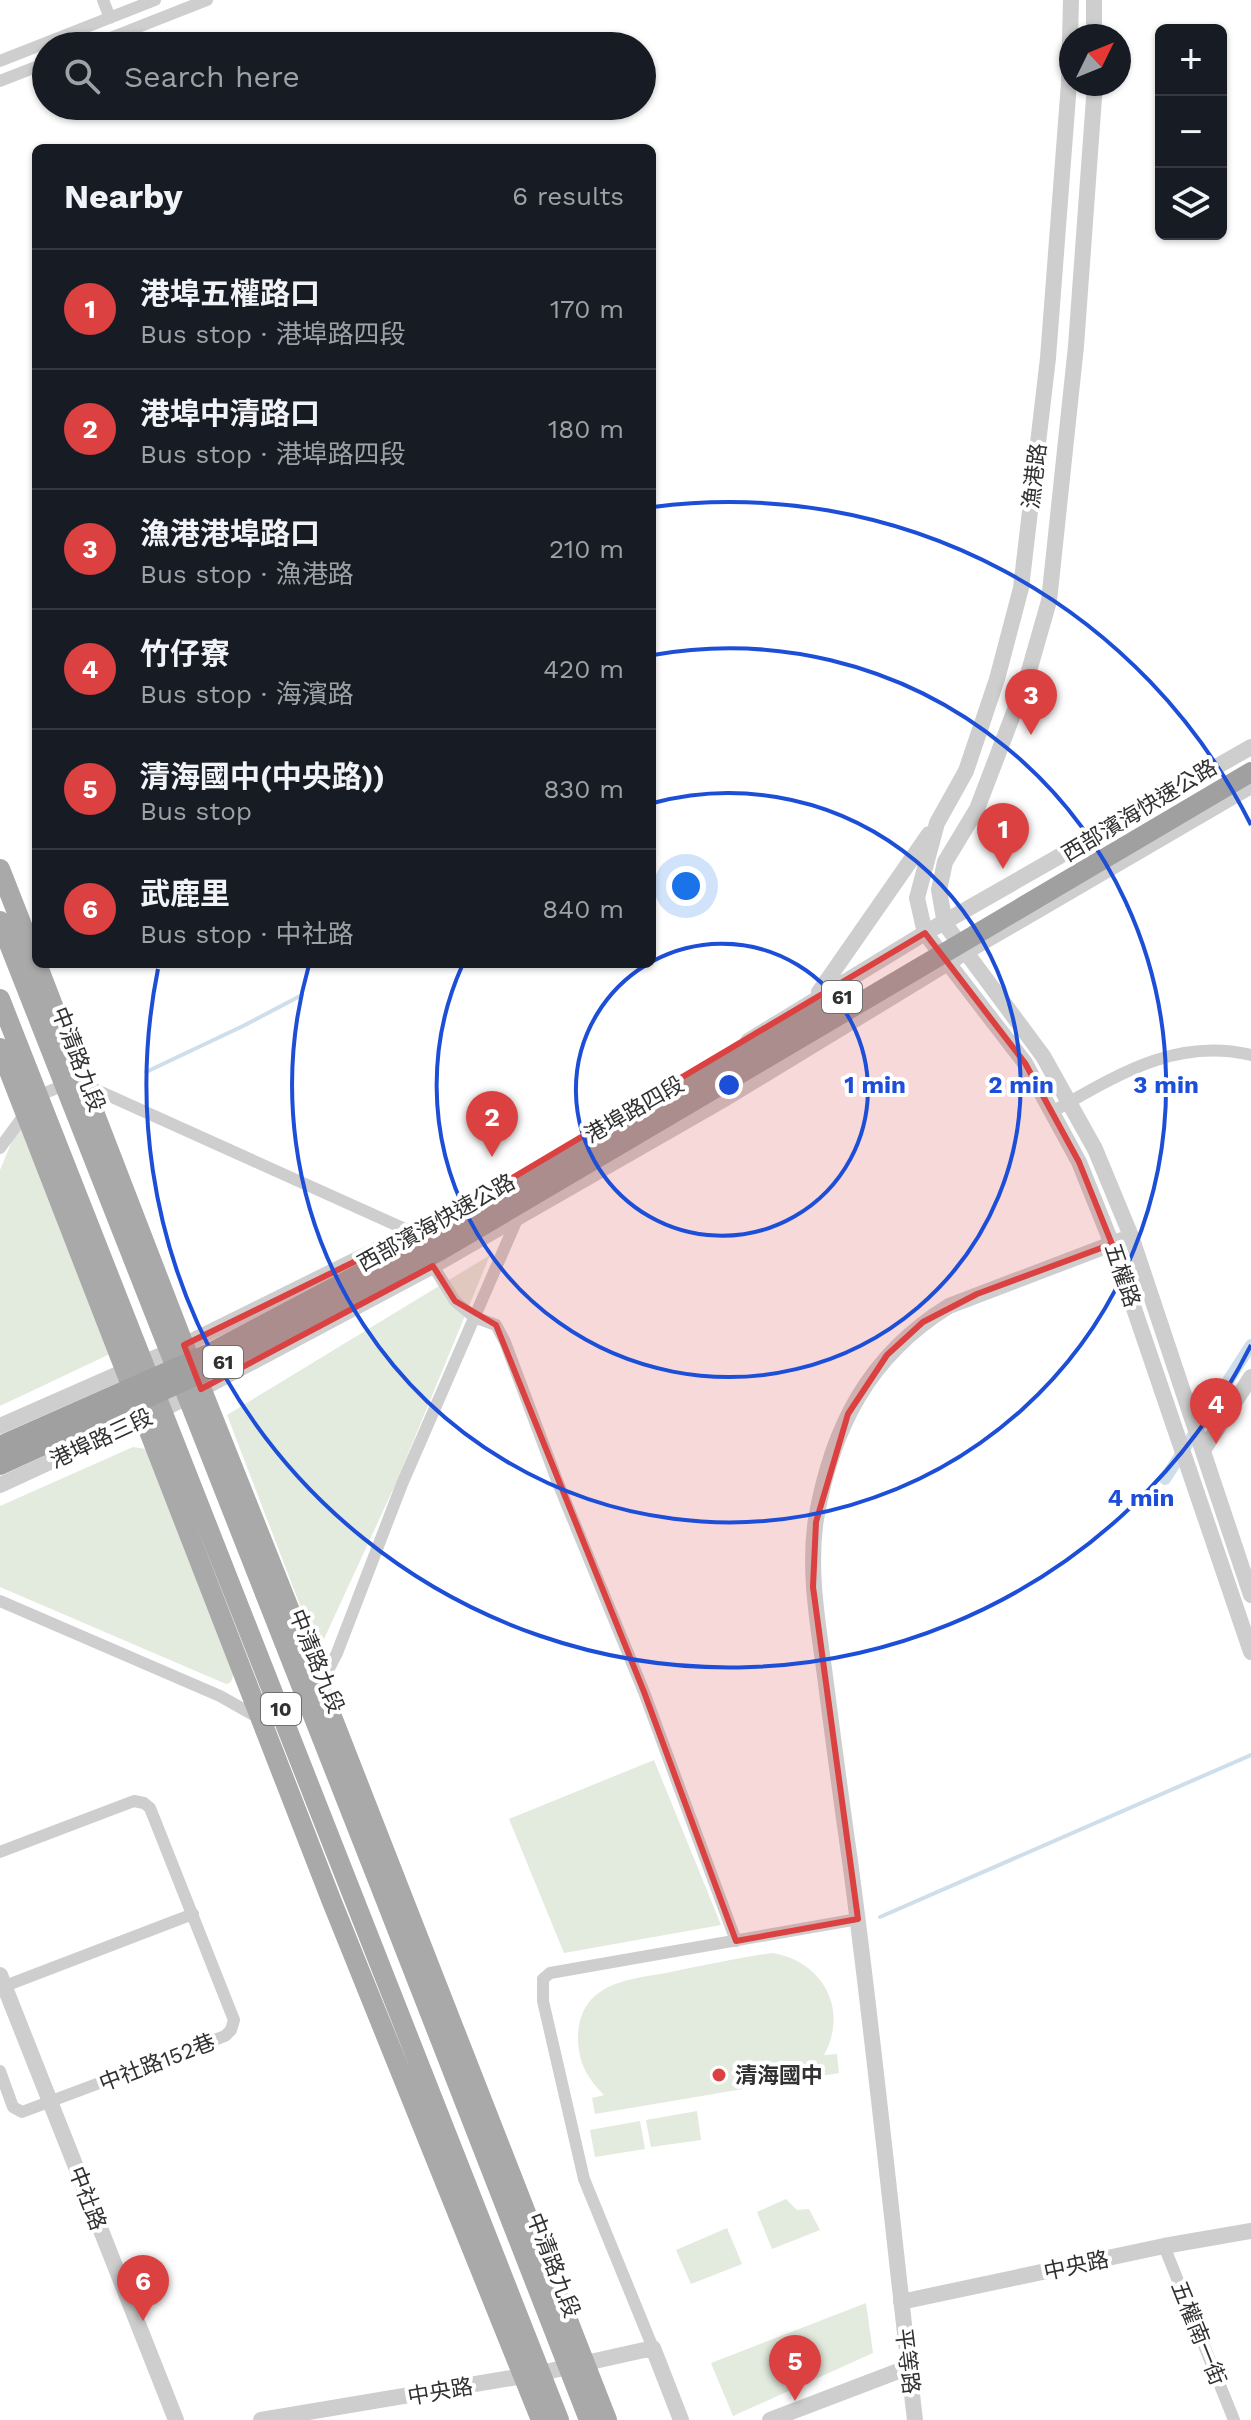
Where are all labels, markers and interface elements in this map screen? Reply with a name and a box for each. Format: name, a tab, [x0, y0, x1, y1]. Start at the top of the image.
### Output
north arrow	[1059, 24, 1131, 96]
map controls	[1155, 24, 1227, 240]
button: +	[1155, 24, 1227, 96]
search box	[32, 32, 656, 120]
icon: search	[60, 54, 104, 98]
text: Search here	[124, 59, 300, 94]
button: −	[1155, 96, 1227, 168]
button: layers	[1155, 168, 1227, 240]
text: Nearby	[64, 176, 183, 216]
text: 6 results	[512, 181, 624, 211]
text: 港埠五權路口	[140, 276, 320, 311]
text: 1	[84, 294, 96, 324]
text: 170 m	[550, 294, 624, 324]
text: Bus stop · 港埠路四段	[140, 319, 406, 349]
text: 港埠中清路口	[140, 396, 320, 431]
text: 2	[82, 414, 98, 444]
text: 180 m	[548, 414, 624, 444]
text: Bus stop · 港埠路四段	[140, 439, 406, 469]
street label: 漁港路	[1018, 442, 1051, 510]
text: 漁港港埠路口	[140, 516, 320, 551]
text: 3	[82, 534, 98, 564]
text: 210 m	[549, 534, 624, 564]
text: Bus stop · 漁港路	[140, 559, 354, 589]
text: 竹仔寮	[140, 636, 230, 671]
text: 4	[82, 654, 98, 684]
text: 420 m	[543, 654, 624, 684]
pin: 3	[1005, 669, 1057, 735]
text: Bus stop · 海濱路	[140, 679, 354, 709]
street label: 西部濱海快速公路	[1057, 754, 1221, 866]
text: 清海國中(中央路))	[140, 759, 385, 794]
text: 5	[82, 774, 98, 804]
text: 830 m	[544, 774, 624, 804]
text: Bus stop	[140, 796, 252, 826]
pin: 1	[977, 803, 1029, 869]
your location	[666, 866, 706, 906]
text: 武鹿里	[140, 876, 230, 911]
text: 6	[82, 894, 98, 924]
text: 840 m	[542, 894, 624, 924]
text: Bus stop · 中社路	[140, 919, 354, 949]
road number: 61	[822, 981, 862, 1013]
street label: 中清路九段	[47, 1003, 110, 1115]
street label: 港埠路四段	[580, 1071, 688, 1148]
centre of rings	[715, 1071, 743, 1099]
text: 1 min	[844, 1071, 906, 1099]
text: 2 min	[988, 1071, 1054, 1099]
text: 3 min	[1133, 1071, 1199, 1099]
pin: 2	[466, 1091, 518, 1157]
street label: 西部濱海快速公路	[353, 1169, 519, 1276]
street label: 五權路	[1100, 1240, 1145, 1310]
road number: 61	[203, 1346, 243, 1378]
pin: 4	[1190, 1378, 1242, 1444]
street label: 港埠路三段	[46, 1404, 156, 1473]
text: 4 min	[1108, 1484, 1174, 1512]
street label: 中清路九段	[284, 1606, 349, 1717]
road number: 10	[261, 1693, 301, 1725]
street label: 中社路152巷	[96, 2029, 219, 2096]
place label: 清海國中	[735, 2063, 823, 2088]
marker: 清海國中	[710, 2066, 728, 2084]
street label: 中社路	[64, 2163, 111, 2233]
street label: 中清路九段	[522, 2209, 585, 2321]
street label: 中央路	[1041, 2246, 1111, 2285]
pin: 6	[117, 2255, 169, 2321]
street label: 五權南一街	[1166, 2278, 1231, 2389]
street label: 平等路	[891, 2327, 924, 2395]
pin: 5	[769, 2335, 821, 2401]
street label: 中央路	[405, 2373, 475, 2410]

